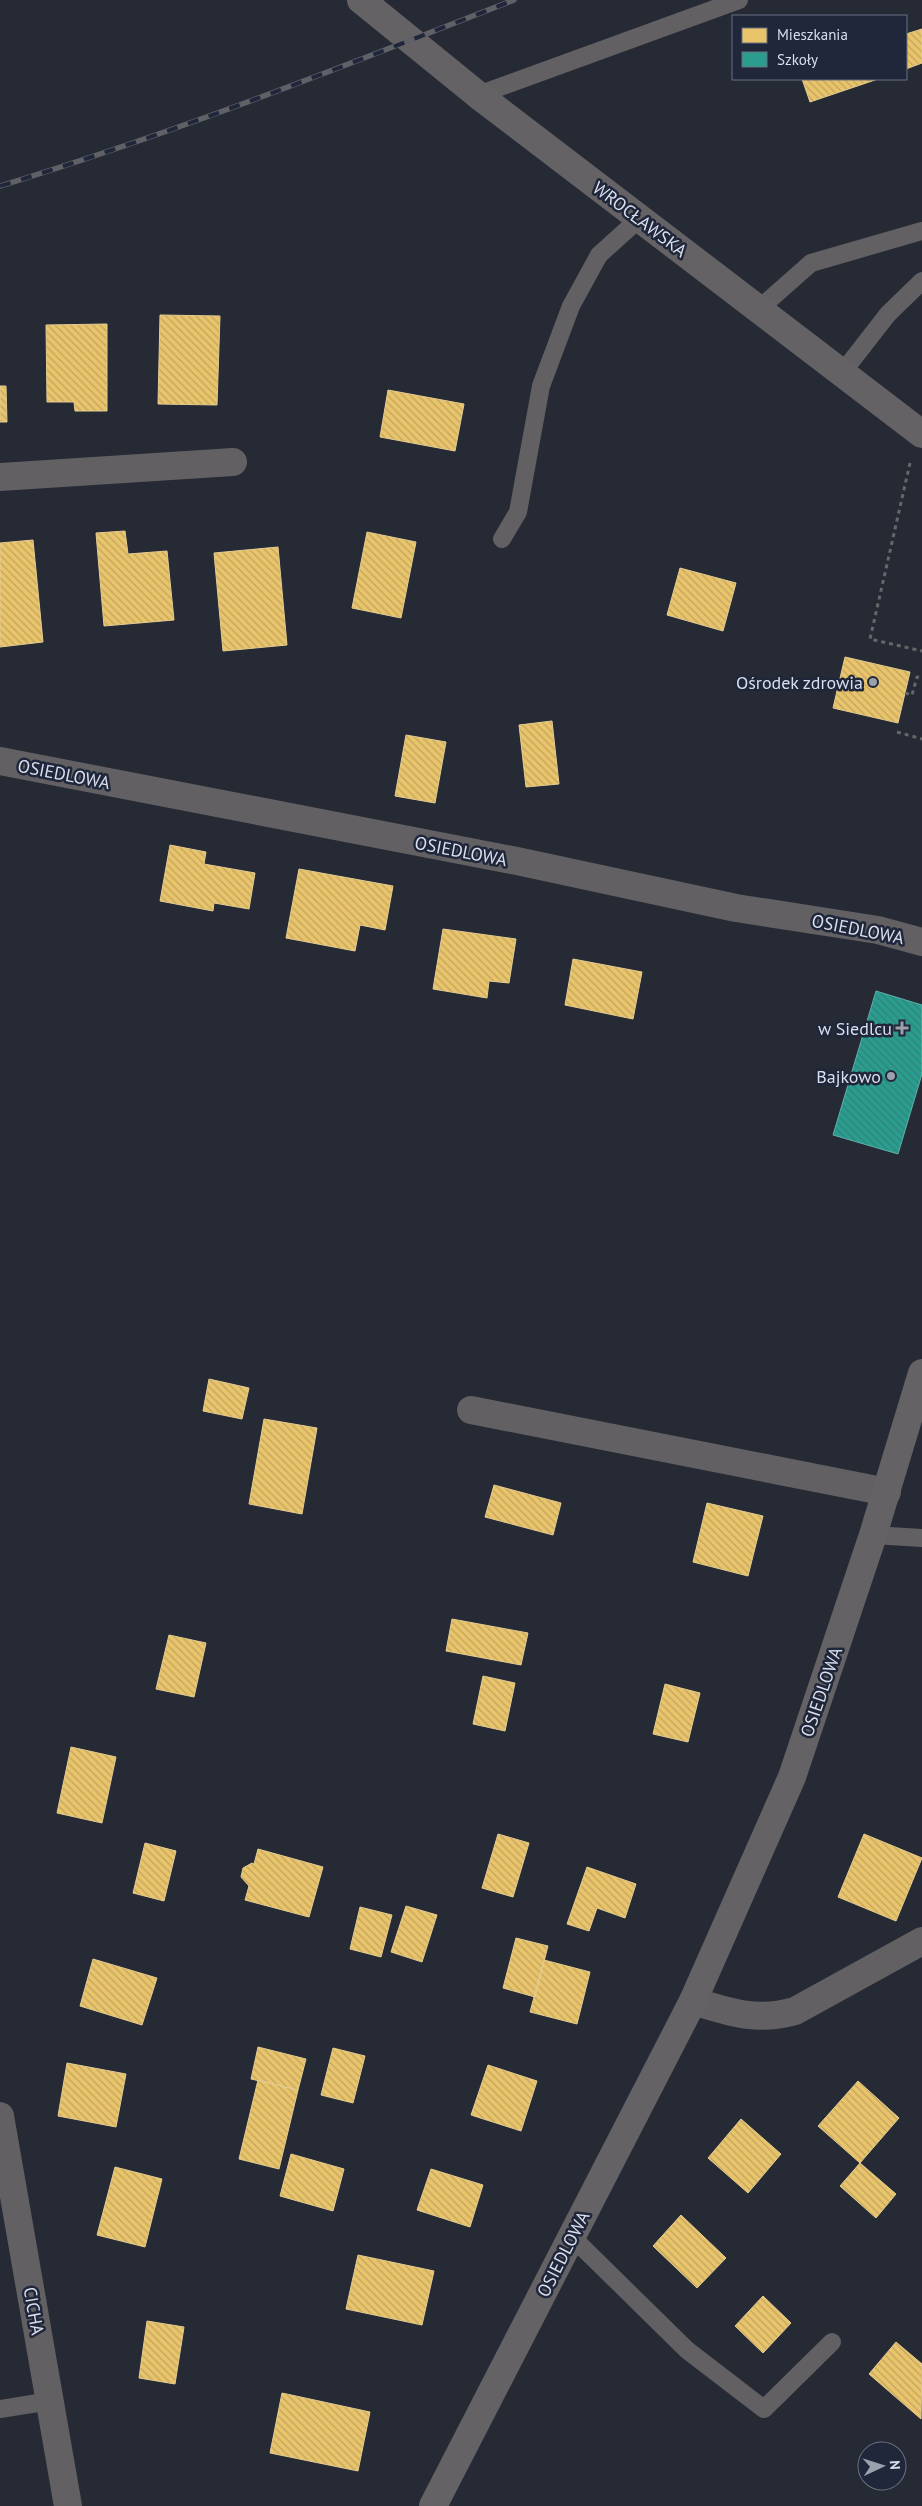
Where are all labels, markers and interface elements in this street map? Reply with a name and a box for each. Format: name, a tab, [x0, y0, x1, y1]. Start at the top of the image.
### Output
legend	[732, 15, 907, 80]
text: Mieszkania	[777, 25, 848, 44]
text: Szkoły	[777, 50, 818, 69]
street label: WROCŁAWSKA	[588, 176, 692, 262]
place label: Ośrodek zdrowia	[736, 671, 863, 694]
marker: Ośrodek zdrowia	[867, 676, 879, 688]
street label: OSIEDLOWA	[16, 754, 113, 794]
street label: OSIEDLOWA	[413, 831, 510, 871]
street label: OSIEDLOWA	[810, 909, 907, 949]
place label: w Siedlcu	[818, 1017, 892, 1040]
marker: w Siedlcu	[896, 1022, 908, 1034]
place label: Bajkowo	[816, 1065, 881, 1088]
marker: Bajkowo	[885, 1070, 897, 1082]
street label: OSIEDLOWA	[795, 1644, 847, 1740]
street label: OSIEDLOWA	[532, 2207, 595, 2301]
street label: CICHA	[18, 2285, 50, 2337]
north arrow	[857, 2441, 907, 2491]
text: N	[886, 2460, 904, 2470]

